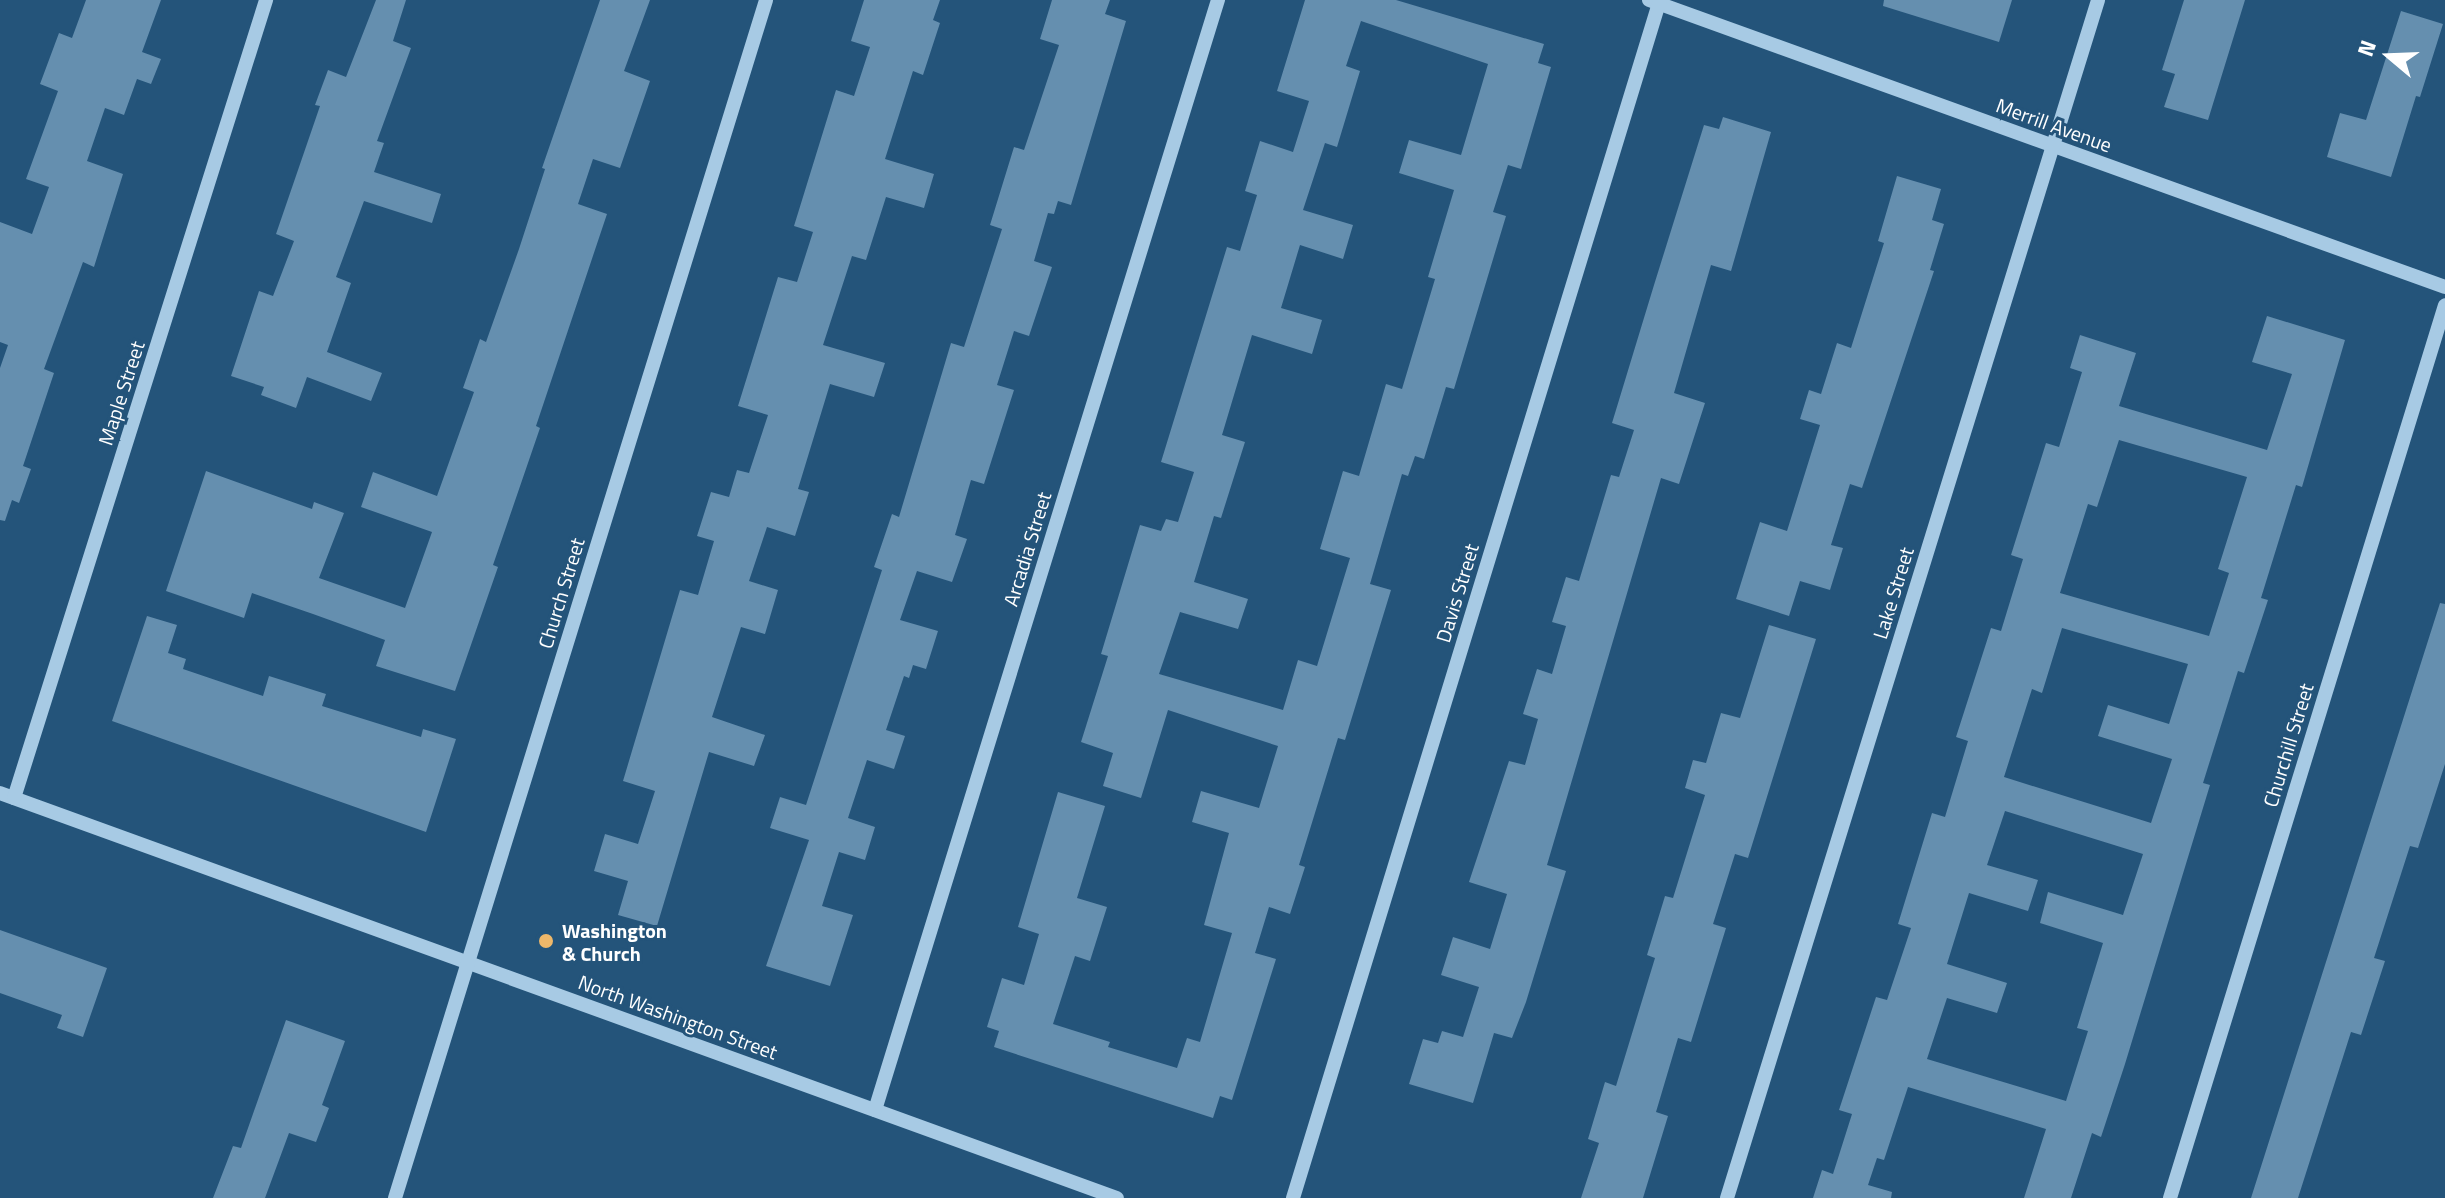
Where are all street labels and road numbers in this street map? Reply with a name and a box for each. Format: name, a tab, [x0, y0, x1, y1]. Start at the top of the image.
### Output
street label: Merrill Avenue	[1993, 93, 2115, 157]
street label: Maple Street	[93, 338, 149, 448]
street label: Arcadia Street	[998, 489, 1056, 609]
street label: Church Street	[533, 535, 589, 651]
street label: Davis Street	[1431, 541, 1483, 645]
street label: Lake Street	[1868, 544, 1918, 642]
street label: Churchill Street	[2258, 680, 2318, 810]
street label: North Washington Street	[575, 970, 781, 1064]

